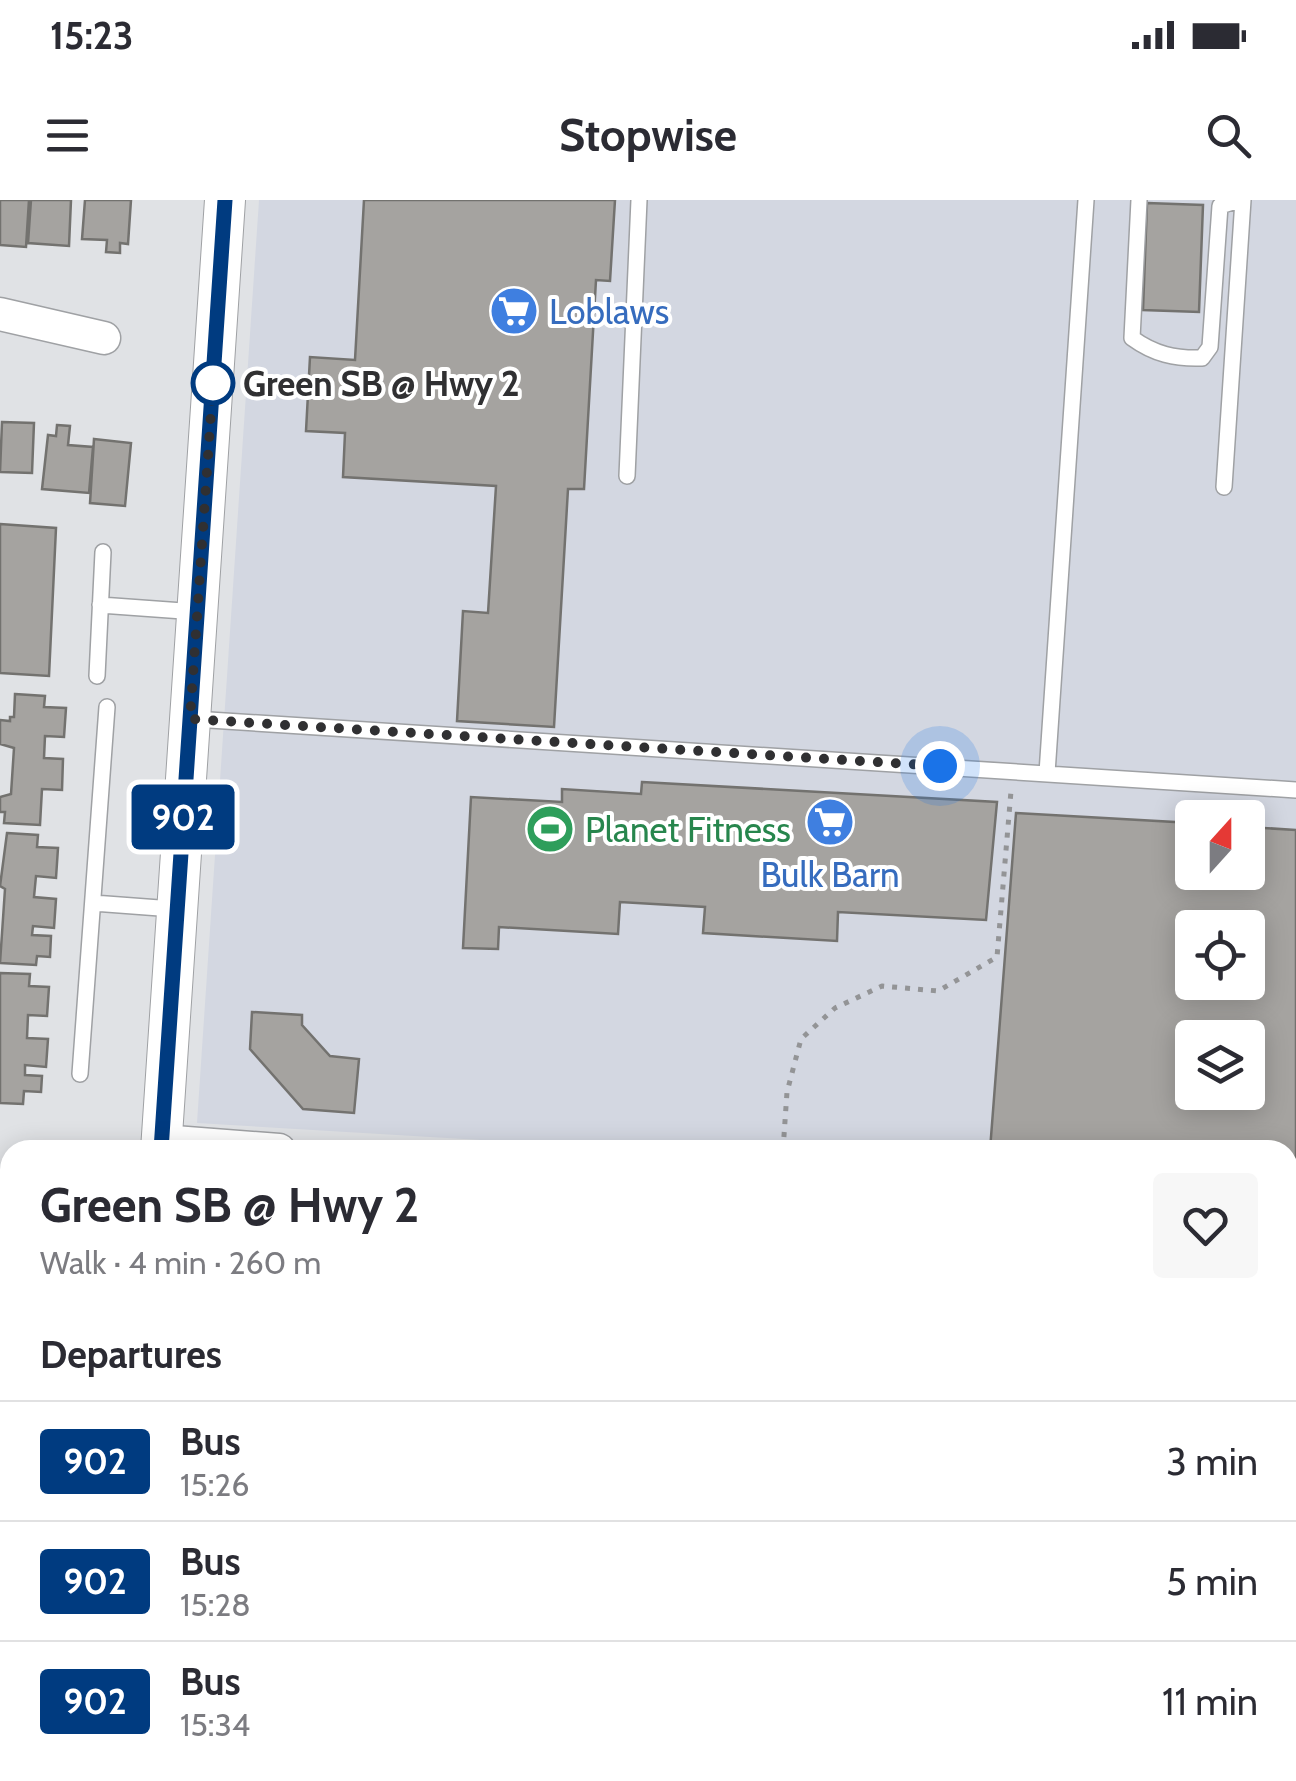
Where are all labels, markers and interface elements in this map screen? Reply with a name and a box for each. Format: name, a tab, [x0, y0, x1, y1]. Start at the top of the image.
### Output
text: 15:23	[50, 12, 133, 59]
icon: menu	[40, 108, 95, 163]
text: Stopwise	[559, 108, 737, 162]
icon: search	[1201, 108, 1256, 163]
supermarket icon: Loblaws	[488, 285, 540, 337]
place label: Loblaws	[549, 290, 669, 333]
marker: Green SB @ Hwy 2	[192, 362, 234, 404]
place label: Green SB @ Hwy 2	[243, 362, 520, 405]
your location	[915, 741, 965, 791]
line badge: 902	[126, 784, 240, 850]
text: 902	[152, 796, 214, 839]
supermarket icon: Bulk Barn	[804, 796, 856, 848]
north arrow	[1175, 800, 1265, 890]
map controls	[1175, 800, 1265, 1110]
sports icon: Planet Fitness	[524, 803, 576, 855]
place label: Planet Fitness	[585, 808, 791, 851]
place label: Bulk Barn	[760, 853, 900, 896]
button: locate	[1175, 910, 1265, 1000]
button: layers	[1175, 1020, 1265, 1110]
button: heart	[1153, 1173, 1258, 1278]
text: Green SB @ Hwy 2	[40, 1176, 419, 1234]
text: Walk · 4 min · 260 m	[40, 1243, 321, 1282]
text: Departures	[40, 1331, 222, 1378]
text: Bus	[180, 1418, 241, 1465]
text: 3 min	[1166, 1438, 1258, 1485]
text: 902	[64, 1440, 126, 1483]
text: 15:26	[180, 1465, 249, 1504]
text: Bus	[180, 1538, 241, 1585]
text: 5 min	[1166, 1558, 1258, 1605]
text: 902	[64, 1560, 126, 1603]
text: 15:28	[180, 1585, 251, 1624]
text: Bus	[180, 1658, 241, 1705]
text: 11 min	[1162, 1678, 1258, 1725]
text: 902	[64, 1680, 126, 1723]
text: 15:34	[180, 1705, 250, 1744]

